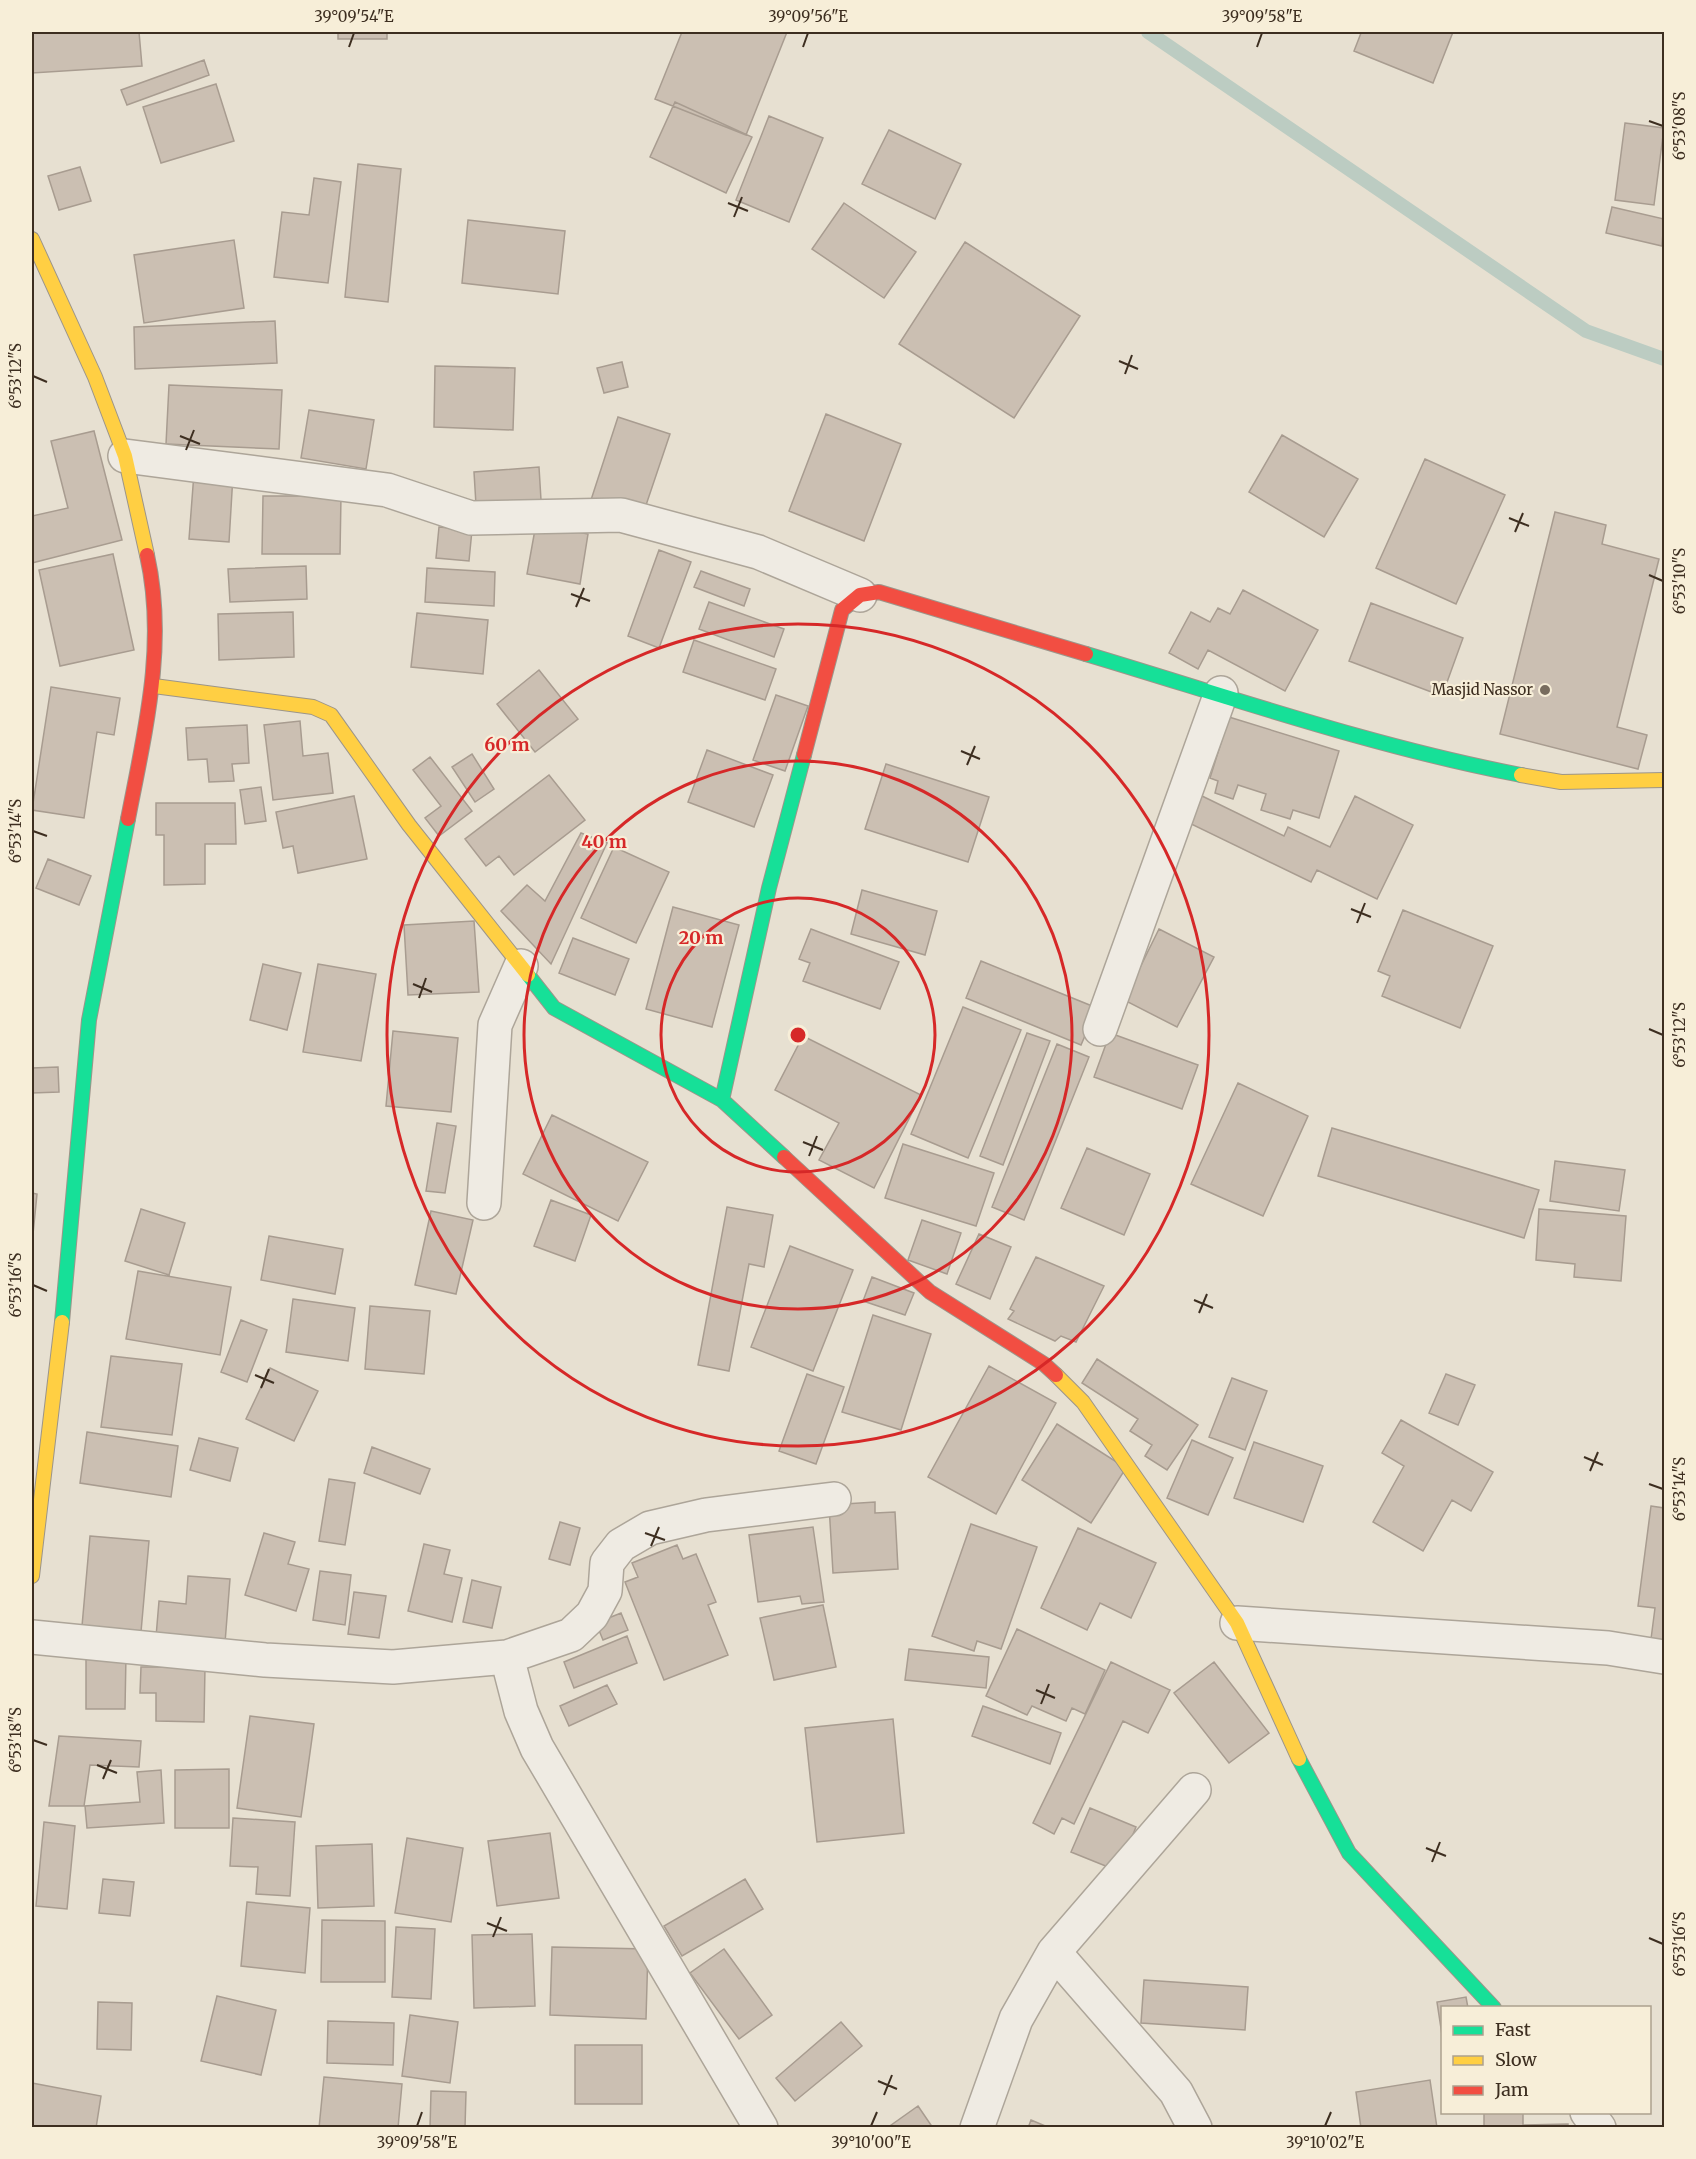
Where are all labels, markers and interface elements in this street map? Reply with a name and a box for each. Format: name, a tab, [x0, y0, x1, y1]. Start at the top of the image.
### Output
text: 39°09'54"E	[314, 7, 394, 26]
text: 39°09'56"E	[768, 7, 848, 26]
text: 39°09'58"E	[1222, 7, 1303, 26]
text: 6°53'08"S	[1670, 92, 1689, 160]
text: 6°53'12"S	[6, 343, 25, 409]
text: 6°53'10"S	[1670, 548, 1689, 614]
place label: Masjid Nassor	[1431, 680, 1533, 699]
marker: Masjid Nassor	[1538, 683, 1552, 697]
text: 60 m	[484, 733, 530, 756]
text: 6°53'14"S	[6, 799, 25, 863]
text: 40 m	[581, 830, 627, 853]
text: 20 m	[679, 926, 723, 949]
text: 6°53'12"S	[1670, 1002, 1689, 1068]
centre of rings	[788, 1025, 808, 1045]
text: 6°53'16"S	[6, 1252, 25, 1317]
text: 6°53'14"S	[1670, 1457, 1689, 1521]
text: 6°53'18"S	[6, 1707, 25, 1773]
text: 6°53'16"S	[1670, 1911, 1689, 1976]
legend	[1441, 2006, 1651, 2114]
text: Fast	[1495, 2018, 1531, 2041]
text: Slow	[1495, 2048, 1538, 2071]
text: Jam	[1494, 2078, 1529, 2101]
text: 39°09'58"E	[377, 2133, 458, 2152]
text: 39°10'00"E	[831, 2133, 911, 2152]
text: 39°10'02"E	[1286, 2133, 1364, 2152]

